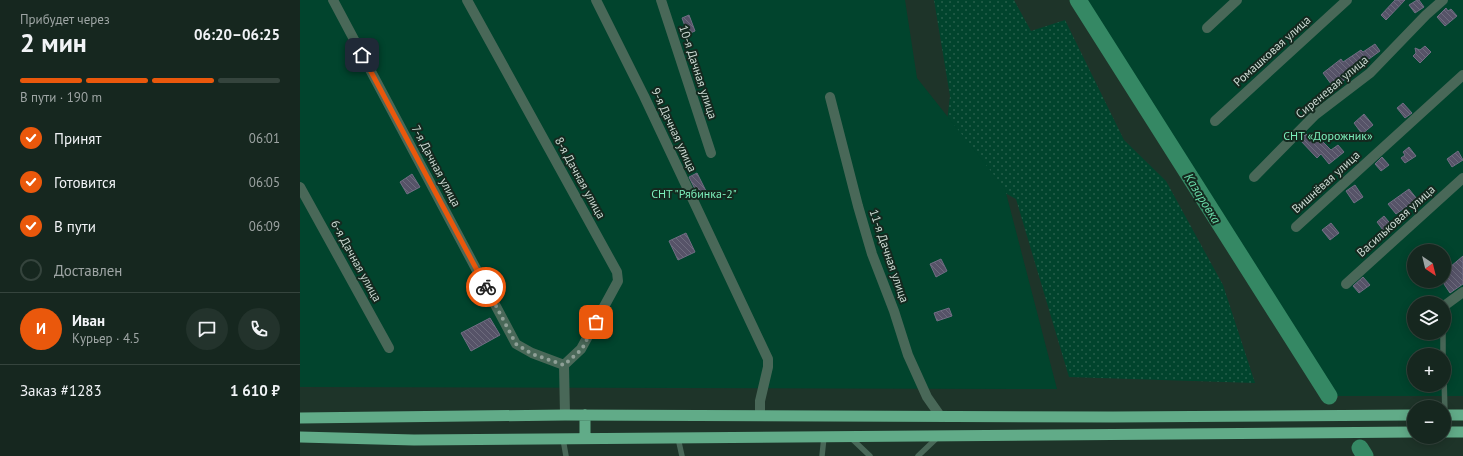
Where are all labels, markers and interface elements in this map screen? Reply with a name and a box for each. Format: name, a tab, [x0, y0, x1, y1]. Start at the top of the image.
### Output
text: Прибудет через	[20, 11, 110, 28]
street label: Ромашковая улица	[1230, 12, 1313, 89]
street label: 10-я Дачная улица	[676, 23, 721, 121]
text: 06:20–06:25	[194, 25, 280, 44]
text: 2 мин	[20, 26, 87, 59]
pin	[345, 38, 379, 72]
icon: home	[351, 44, 373, 66]
street label: Сиреневая улица	[1292, 52, 1371, 121]
street label: 9-я Дачная улица	[648, 85, 701, 174]
text: В пути · 190 m	[20, 89, 102, 106]
street label: 7-я Дачная улица	[409, 122, 464, 209]
icon: check	[20, 127, 42, 149]
park label: СНТ «Дорожник»	[1283, 128, 1373, 143]
text: Принят	[54, 129, 101, 148]
text: 06:01	[249, 130, 280, 147]
street label: 8-я Дачная улица	[552, 134, 609, 221]
street label: Вишнёвая улица	[1289, 147, 1363, 216]
water label: Казаровка	[1180, 170, 1225, 227]
icon: check	[20, 171, 42, 193]
text: Готовится	[54, 173, 116, 192]
text: 06:05	[249, 174, 280, 191]
street label: Васильковая улица	[1354, 182, 1438, 260]
park label: СНТ "Рябинка-2"	[651, 186, 737, 201]
street label: 11-я Дачная улица	[866, 207, 912, 305]
icon: check	[20, 215, 42, 237]
text: В пути	[54, 217, 96, 236]
street label: 6-я Дачная улица	[328, 217, 385, 304]
text: 06:09	[249, 218, 280, 235]
north arrow	[1407, 244, 1451, 288]
map controls	[1407, 244, 1451, 444]
text: Доставлен	[54, 261, 122, 280]
courier	[466, 267, 506, 307]
icon: bike	[475, 276, 497, 298]
button: layers	[1407, 296, 1451, 340]
pin	[579, 305, 613, 339]
button: chat	[186, 308, 228, 350]
button: phone	[238, 308, 280, 350]
text: Иван	[72, 311, 105, 330]
icon: bag	[585, 311, 607, 333]
text: И	[36, 319, 46, 338]
text: Курьер · 4.5	[72, 330, 140, 347]
button: +	[1407, 348, 1451, 392]
text: Заказ #1283	[20, 381, 102, 400]
text: 1 610 ₽	[230, 381, 280, 400]
button: −	[1407, 400, 1451, 444]

